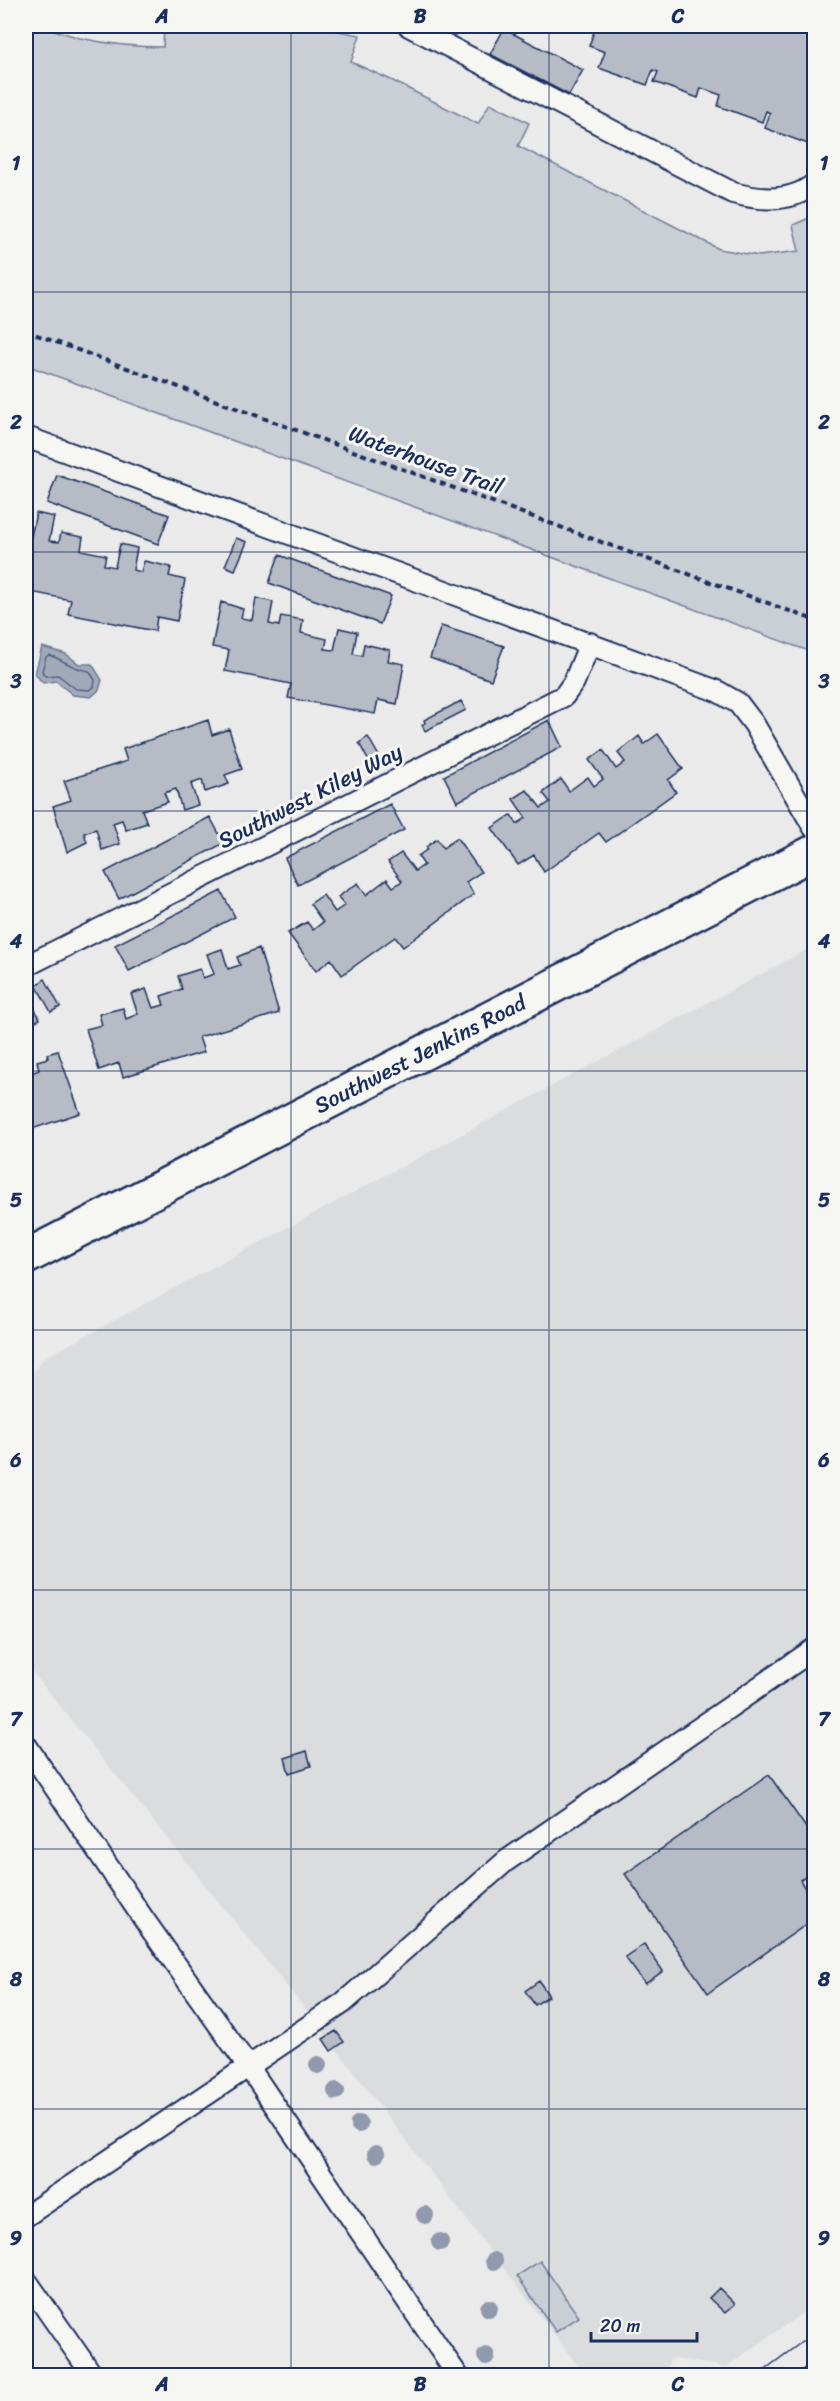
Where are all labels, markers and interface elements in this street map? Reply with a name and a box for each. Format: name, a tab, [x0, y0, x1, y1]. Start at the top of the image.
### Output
text: A	[154, 0, 169, 34]
text: B	[414, 0, 427, 34]
text: C	[671, 0, 685, 34]
text: 1	[12, 146, 21, 181]
text: 1	[820, 146, 829, 181]
text: 2	[9, 405, 22, 440]
text: 2	[817, 405, 830, 440]
street label: Waterhouse Trail	[343, 414, 509, 506]
text: 3	[10, 664, 22, 699]
text: 3	[818, 664, 830, 699]
street label: Southwest Kiley Way	[211, 732, 410, 859]
text: 4	[9, 924, 23, 959]
text: 4	[817, 924, 831, 959]
street label: Southwest Jenkins Road	[307, 983, 534, 1124]
text: 5	[10, 1183, 22, 1218]
text: 5	[818, 1183, 830, 1218]
text: 6	[9, 1443, 22, 1478]
text: 6	[817, 1443, 830, 1478]
text: 7	[10, 1702, 23, 1737]
text: 7	[818, 1702, 831, 1737]
text: 8	[9, 1962, 23, 1997]
text: 8	[817, 1962, 831, 1997]
text: 9	[10, 2221, 22, 2256]
text: 9	[818, 2221, 830, 2256]
scale bar	[591, 2305, 698, 2343]
text: 20 m	[600, 2310, 640, 2342]
text: A	[154, 2367, 169, 2401]
text: B	[414, 2367, 427, 2401]
text: C	[671, 2367, 685, 2401]

